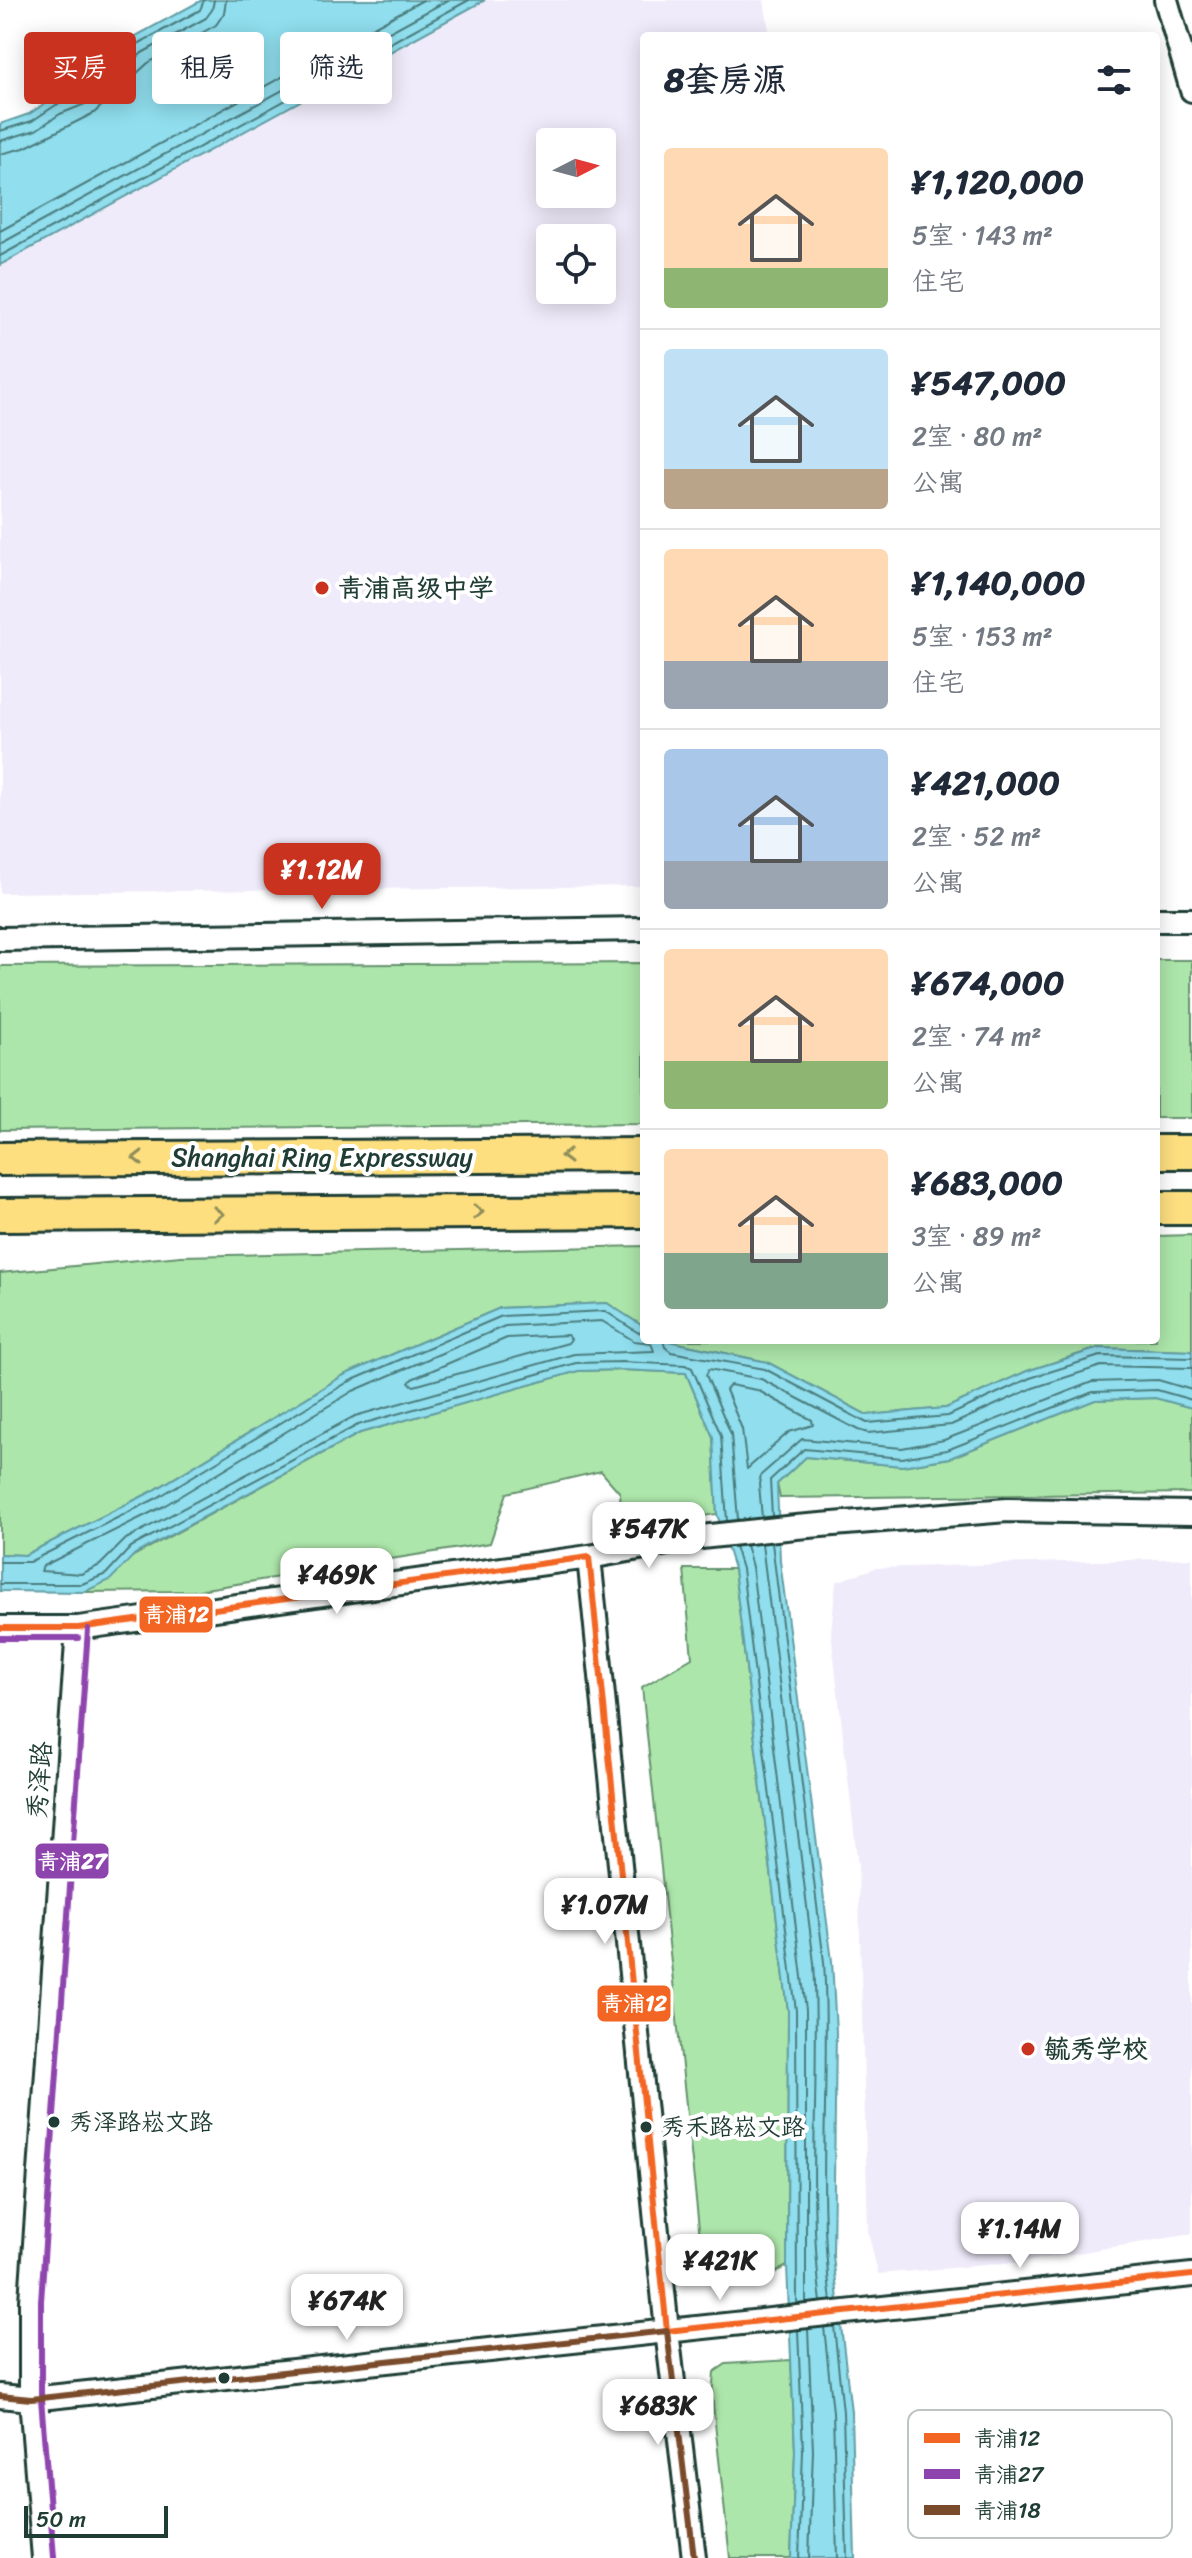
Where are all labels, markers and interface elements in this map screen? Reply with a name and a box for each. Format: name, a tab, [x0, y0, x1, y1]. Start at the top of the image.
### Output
chip: 买房	[24, 32, 136, 104]
chip: 租房	[152, 32, 264, 104]
chip: 筛选	[280, 32, 392, 104]
text: 8套房源	[664, 50, 787, 110]
icon: filters	[1092, 58, 1136, 102]
north arrow	[536, 128, 616, 208]
map controls	[536, 128, 616, 304]
text: ¥1,120,000	[912, 152, 1084, 212]
icon: home	[728, 180, 824, 276]
text: 5室 · 143 m²	[912, 212, 1053, 258]
button: locate	[536, 224, 616, 304]
text: 住宅	[912, 258, 964, 304]
text: ¥547,000	[912, 353, 1066, 413]
icon: home	[728, 381, 824, 477]
text: 2室 · 80 m²	[912, 413, 1043, 459]
text: 公寓	[912, 459, 964, 505]
text: ¥1,140,000	[912, 553, 1086, 613]
place label: 青浦高级中学	[338, 565, 494, 611]
marker: 青浦高级中学	[313, 579, 331, 597]
icon: home	[728, 581, 824, 677]
text: 5室 · 153 m²	[912, 613, 1053, 659]
text: 住宅	[912, 659, 964, 705]
text: ¥421,000	[912, 753, 1060, 813]
icon: home	[728, 781, 824, 877]
text: 2室 · 52 m²	[912, 813, 1041, 859]
pin: ¥1.12M	[257, 843, 387, 911]
text: ¥1.12M	[282, 846, 362, 892]
text: 公寓	[912, 859, 964, 905]
text: ¥674,000	[912, 953, 1064, 1013]
icon: home	[728, 981, 824, 1077]
text: 2室 · 74 m²	[912, 1013, 1042, 1059]
text: 公寓	[912, 1059, 964, 1105]
street label: Shanghai Ring Expressway	[171, 1134, 473, 1180]
one-way arrow	[559, 1147, 572, 1165]
one-way arrow	[131, 1149, 144, 1167]
text: ¥683,000	[912, 1153, 1063, 1213]
icon: home	[728, 1181, 824, 1277]
one-way arrow	[472, 1203, 485, 1221]
one-way arrow	[212, 1205, 225, 1223]
text: 3室 · 89 m²	[912, 1213, 1041, 1259]
text: 公寓	[912, 1259, 964, 1305]
pin: ¥547K	[593, 1502, 705, 1570]
text: ¥547K	[610, 1505, 688, 1551]
pin: ¥469K	[281, 1548, 393, 1616]
text: ¥469K	[298, 1551, 376, 1597]
line badge: 青浦12	[138, 1595, 214, 1634]
text: 青浦12	[143, 1595, 209, 1634]
street label: 秀泽路	[13, 1739, 65, 1821]
line badge: 青浦27	[34, 1842, 110, 1880]
text: 青浦27	[37, 1842, 109, 1881]
pin: ¥1.07M	[540, 1878, 670, 1946]
text: ¥1.07M	[562, 1881, 648, 1927]
line badge: 青浦12	[596, 1984, 672, 2023]
text: 青浦12	[601, 1984, 667, 2023]
place label: 毓秀学校	[1044, 2026, 1148, 2072]
marker: 毓秀学校	[1019, 2040, 1037, 2058]
place label: 秀泽路崧文路	[69, 2101, 213, 2143]
place label: 秀禾路崧文路	[661, 2106, 805, 2148]
marker: 秀泽路崧文路	[46, 2114, 62, 2130]
marker: 秀禾路崧文路	[638, 2119, 654, 2135]
pin: ¥1.14M	[955, 2202, 1085, 2270]
text: ¥1.14M	[979, 2205, 1061, 2251]
pin: ¥421K	[664, 2234, 776, 2302]
text: ¥421K	[684, 2237, 756, 2283]
pin: ¥674K	[291, 2274, 403, 2342]
text: ¥674K	[309, 2277, 385, 2323]
unlabelled marker	[216, 2370, 232, 2386]
pin: ¥683K	[602, 2379, 714, 2447]
text: ¥683K	[621, 2382, 695, 2428]
legend	[908, 2410, 1172, 2538]
text: 青浦12	[974, 2419, 1040, 2458]
text: 青浦27	[974, 2455, 1045, 2494]
text: 青浦18	[974, 2491, 1041, 2530]
text: 50 m	[36, 2500, 86, 2539]
scale bar	[24, 2502, 168, 2538]

